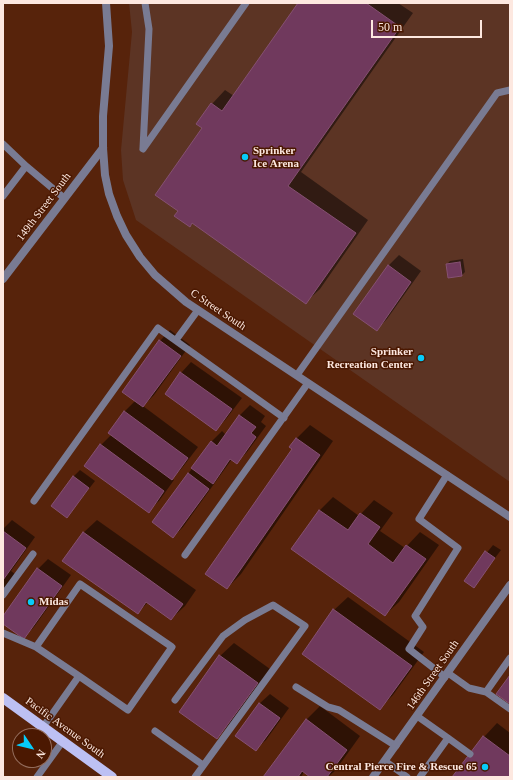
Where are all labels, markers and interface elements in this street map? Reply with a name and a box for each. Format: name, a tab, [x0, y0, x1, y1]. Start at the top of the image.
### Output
scale bar	[373, 12, 484, 38]
text: 50 m	[378, 20, 402, 34]
place label: Sprinker Ice Arena	[253, 144, 299, 170]
marker: Sprinker Ice Arena	[240, 152, 250, 162]
street label: 149th Street South	[14, 170, 74, 244]
street label: C Street South	[188, 287, 248, 333]
place label: Sprinker Recreation Center	[327, 345, 413, 371]
marker: Sprinker Recreation Center	[416, 353, 426, 363]
place label: Midas	[39, 595, 68, 609]
marker: Midas	[26, 597, 36, 607]
street label: 146th Street South	[404, 638, 462, 712]
street label: Pacific Avenue South	[23, 695, 107, 761]
north arrow	[12, 728, 52, 768]
text: N	[34, 748, 48, 761]
place label: Central Pierce Fire & Rescue 65	[326, 760, 477, 774]
marker: Central Pierce Fire & Rescue 65	[480, 762, 490, 772]

